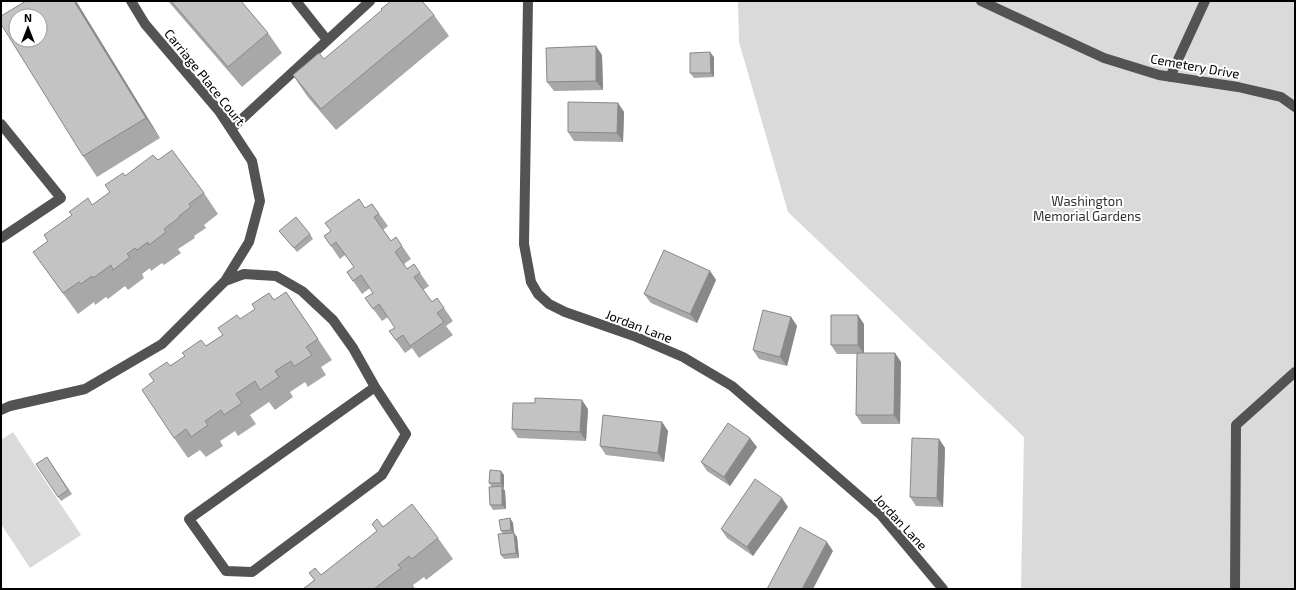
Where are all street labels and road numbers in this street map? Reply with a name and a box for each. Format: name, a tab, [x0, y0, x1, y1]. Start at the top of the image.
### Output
street label: Carriage Place Court	[161, 25, 249, 129]
street label: Cemetery Drive	[1149, 50, 1241, 82]
street label: Jordan Lane	[603, 306, 675, 346]
street label: Jordan Lane	[871, 491, 931, 553]

